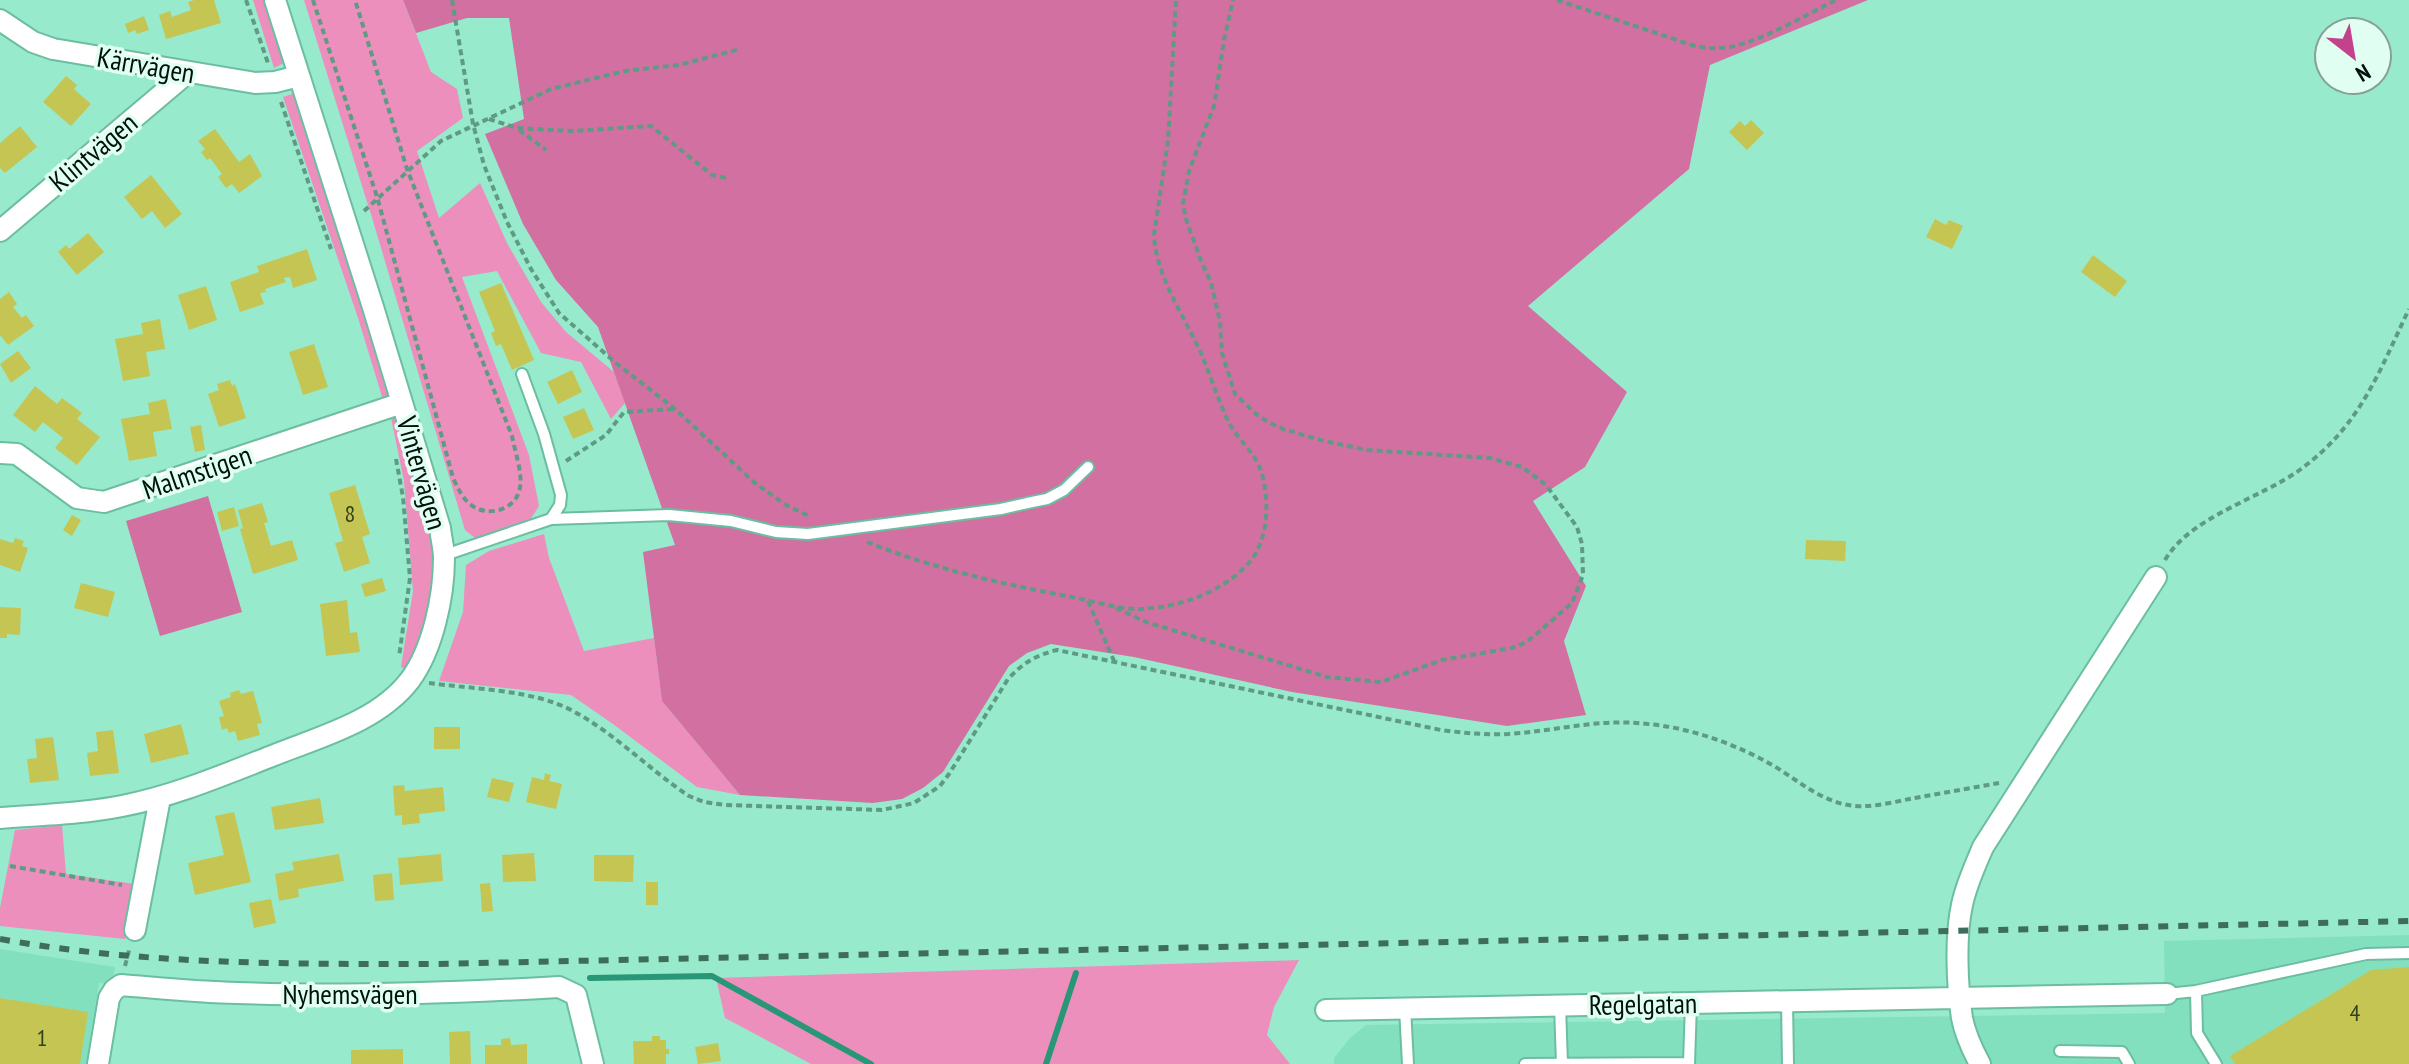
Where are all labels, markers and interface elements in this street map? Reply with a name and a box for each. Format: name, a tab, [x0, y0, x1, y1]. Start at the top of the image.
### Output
north arrow	[2313, 16, 2393, 96]
street label: Kärrvägen	[94, 38, 198, 91]
text: N	[2351, 58, 2376, 88]
street label: Klintvägen	[41, 104, 145, 199]
street label: Vintervägen	[388, 411, 456, 534]
street label: Malmstigen	[137, 436, 256, 507]
house number: 8	[345, 498, 355, 529]
street label: Nyhemsvägen	[282, 975, 418, 1012]
street label: Regelgatan	[1588, 984, 1697, 1023]
house number: 4	[2350, 997, 2361, 1028]
house number: 1	[37, 1022, 47, 1053]

